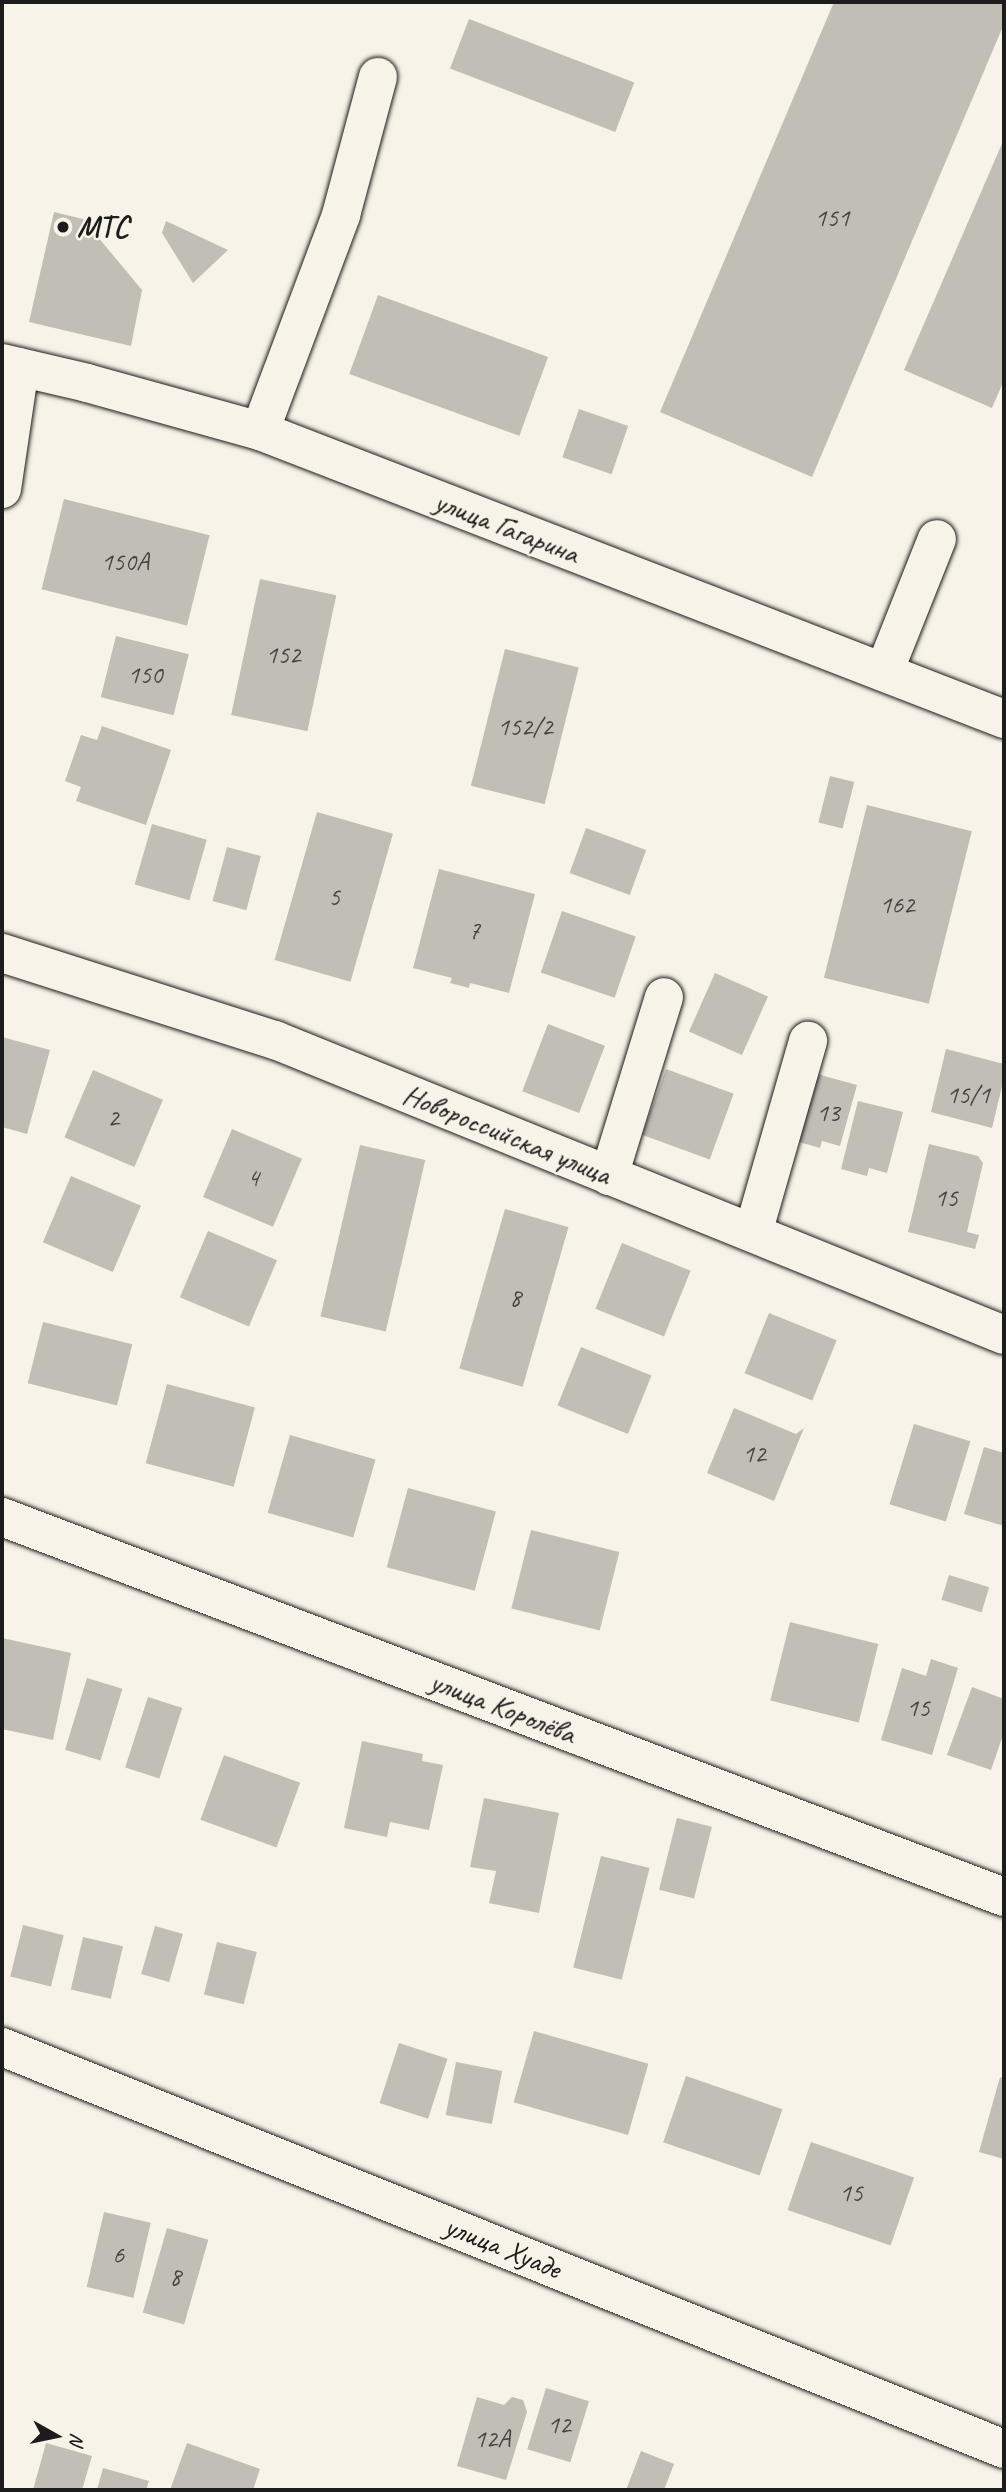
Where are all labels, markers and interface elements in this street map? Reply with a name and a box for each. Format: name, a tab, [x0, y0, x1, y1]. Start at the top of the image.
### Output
house number: 151	[814, 202, 850, 234]
place label: МТС	[77, 209, 129, 245]
marker: МТС	[55, 219, 71, 235]
street label: улица Гагарина	[429, 483, 585, 571]
house number: 150А	[101, 546, 149, 578]
house number: 152	[265, 639, 301, 671]
house number: 150	[127, 659, 163, 691]
house number: 152/2	[497, 711, 553, 743]
house number: 5	[328, 881, 340, 913]
house number: 162	[879, 889, 915, 921]
house number: 7	[468, 915, 480, 947]
street label: Новороссийская улица	[397, 1076, 617, 1192]
house number: 15/1	[946, 1079, 990, 1111]
house number: 13	[816, 1097, 840, 1129]
house number: 2	[107, 1102, 119, 1134]
house number: 4	[247, 1162, 259, 1194]
house number: 15	[934, 1182, 958, 1214]
house number: 8	[509, 1282, 521, 1314]
house number: 12	[742, 1438, 766, 1470]
street label: улица Королёва	[426, 1663, 580, 1751]
house number: 15	[906, 1692, 930, 1724]
house number: 15	[839, 2177, 863, 2209]
street label: улица Хуаде	[439, 2207, 567, 2287]
house number: 6	[112, 2239, 124, 2271]
house number: 8	[169, 2261, 181, 2293]
north arrow	[21, 2401, 91, 2471]
house number: 12	[547, 2409, 571, 2441]
house number: 12А	[474, 2423, 510, 2455]
text: N	[64, 2432, 90, 2447]

